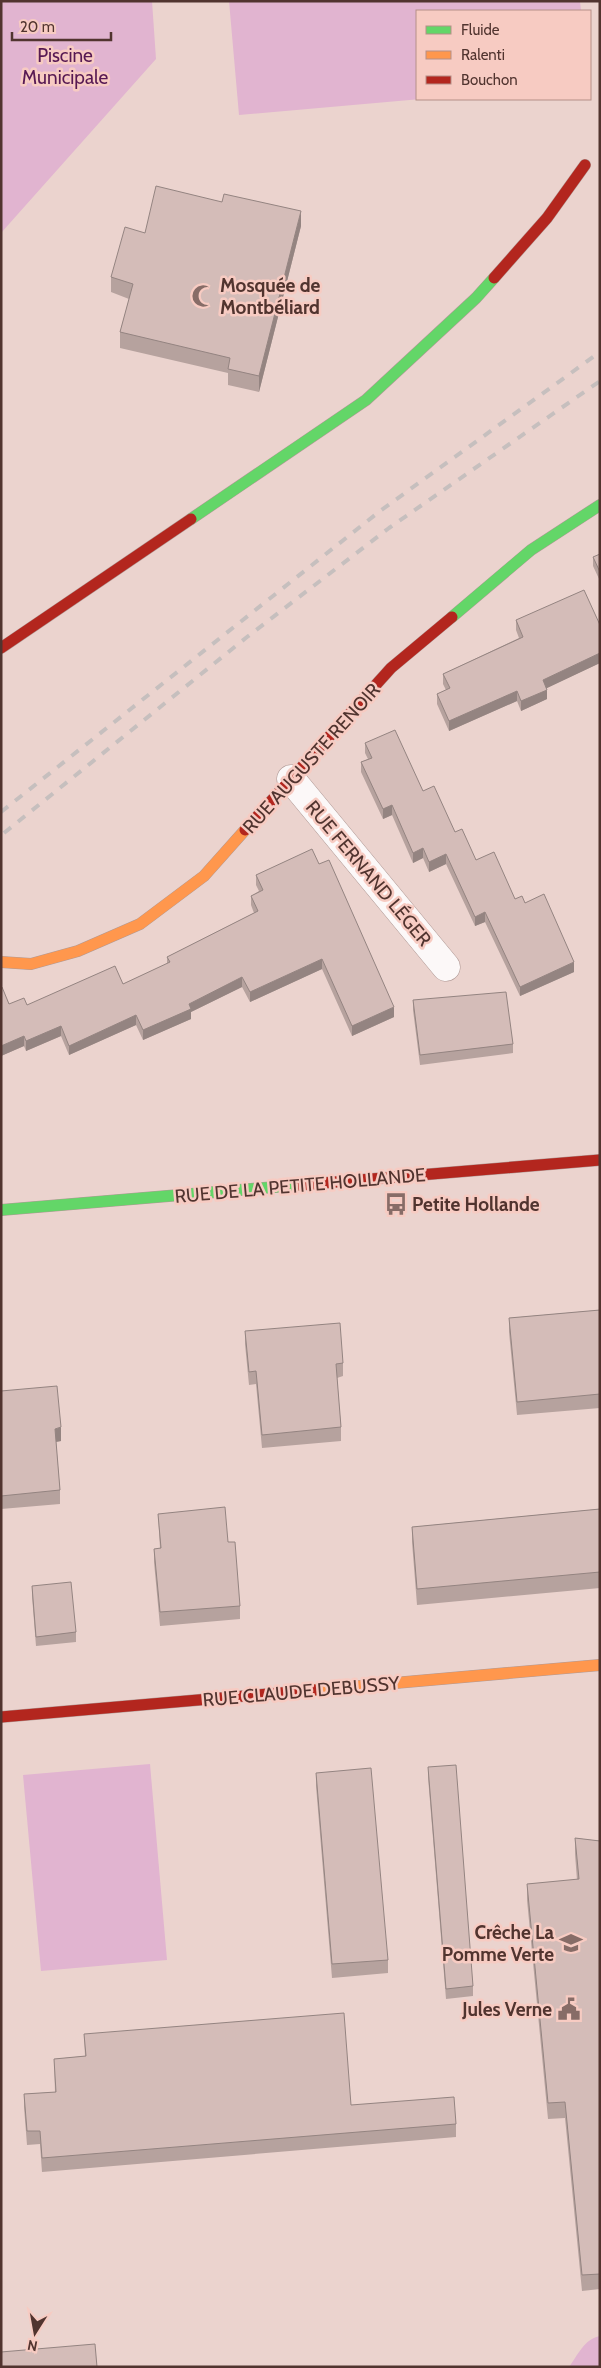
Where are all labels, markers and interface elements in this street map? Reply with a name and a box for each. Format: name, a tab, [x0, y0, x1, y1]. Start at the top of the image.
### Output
scale bar	[12, 10, 111, 42]
legend	[416, 10, 591, 100]
text: 20 m	[20, 18, 55, 36]
text: Fluide	[461, 21, 500, 39]
park label: Piscine Municipale	[22, 44, 108, 89]
text: Ralenti	[461, 46, 505, 64]
text: Bouchon	[461, 71, 518, 89]
place label: Mosquée de Montbéliard	[220, 274, 320, 319]
mosque icon: Mosquée de Montbéliard	[190, 283, 216, 309]
street label: RUE AUGUSTE RENOIR	[238, 678, 385, 838]
street label: RUE FERNAND LÉGER	[301, 795, 437, 951]
street label: RUE DE LA PETITE HOLLANDE	[174, 1163, 427, 1208]
bus stop icon: Petite Hollande	[383, 1191, 409, 1217]
place label: Petite Hollande	[412, 1193, 540, 1216]
street label: RUE CLAUDE DEBUSSY	[202, 1671, 401, 1712]
place label: Crêche La Pomme Verte	[442, 1921, 555, 1966]
school or university icon: Crêche La Pomme Verte	[558, 1930, 584, 1956]
public building icon: Jules Verne	[556, 1996, 582, 2022]
place label: Jules Verne	[461, 1998, 552, 2021]
north arrow	[10, 2308, 60, 2358]
text: N	[26, 2336, 39, 2356]

